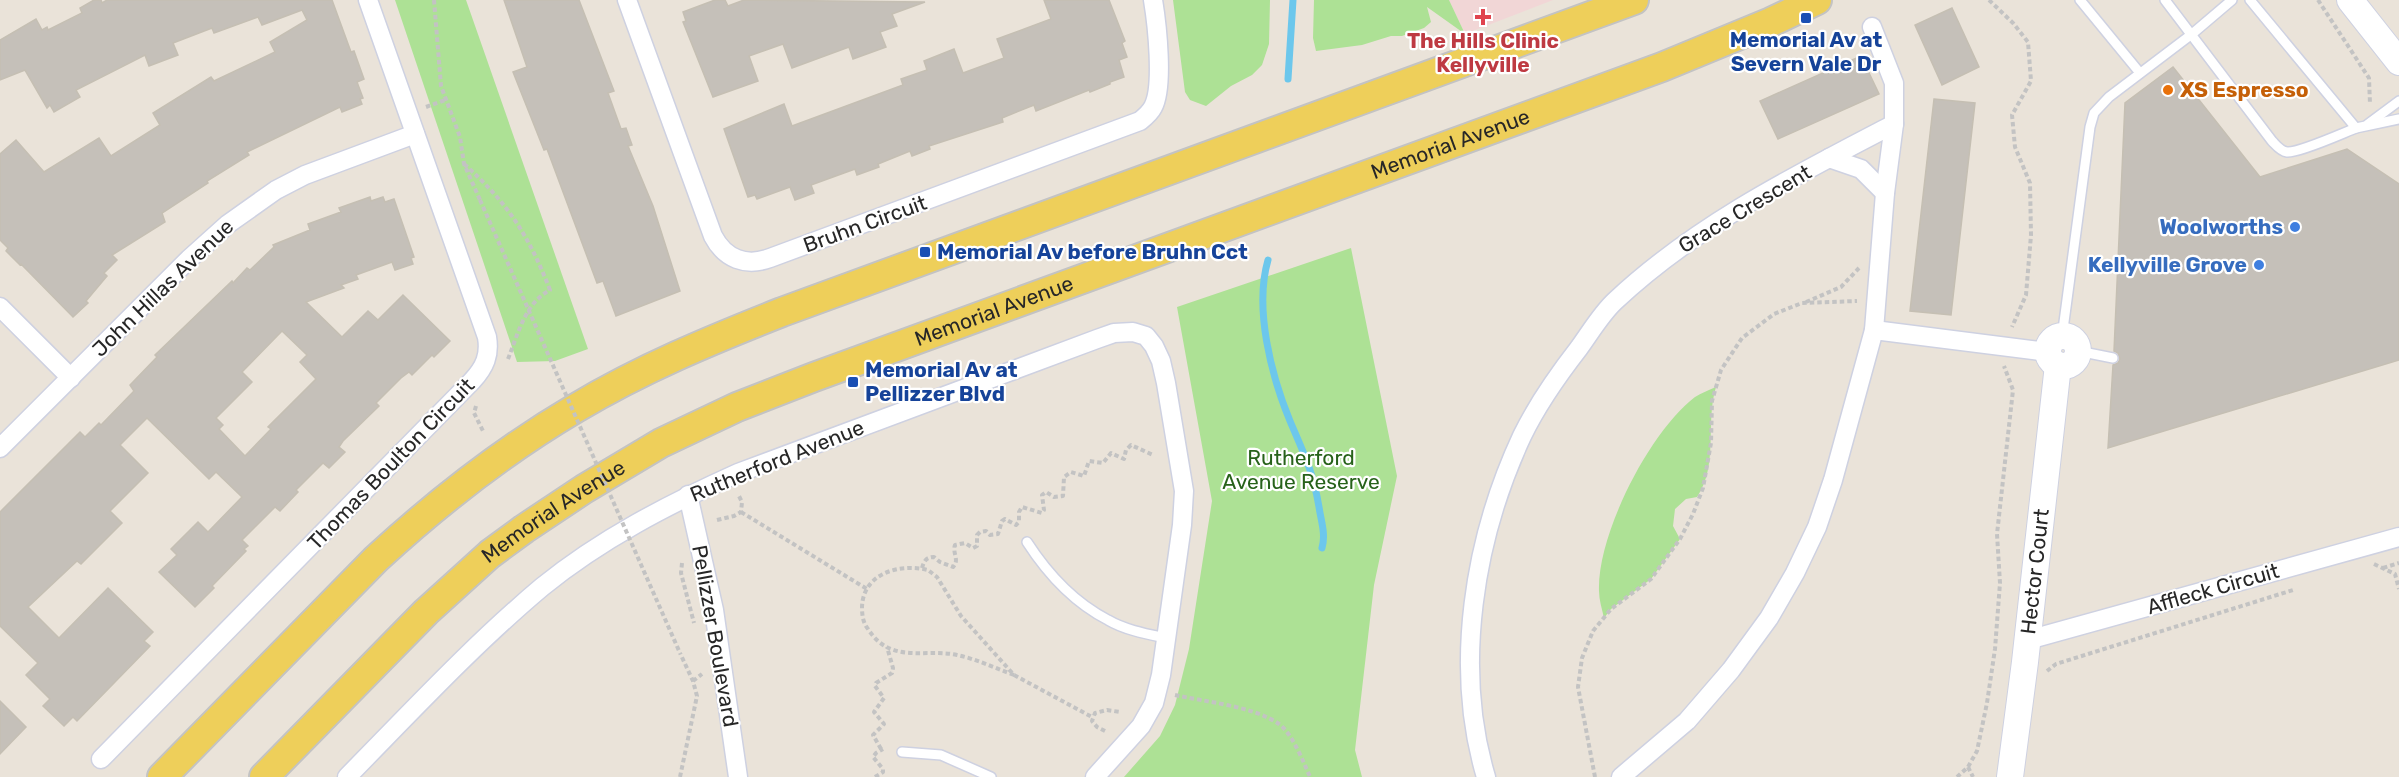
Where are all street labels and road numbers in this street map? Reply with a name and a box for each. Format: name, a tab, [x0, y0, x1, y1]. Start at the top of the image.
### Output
street label: Memorial Avenue	[1367, 103, 1533, 184]
street label: Grace Crescent	[1674, 159, 1816, 258]
street label: Bruhn Circuit	[800, 190, 930, 257]
street label: John Hillas Avenue	[87, 214, 239, 362]
street label: Memorial Avenue	[911, 270, 1077, 351]
street label: Thomas Boulton Circuit	[302, 373, 479, 555]
street label: Rutherford Avenue	[686, 414, 867, 507]
street label: Memorial Avenue	[477, 454, 629, 568]
street label: Hector Court	[2015, 507, 2054, 636]
street label: Pellizzer Boulevard	[687, 543, 744, 729]
street label: Affleck Circuit	[2144, 558, 2282, 619]

